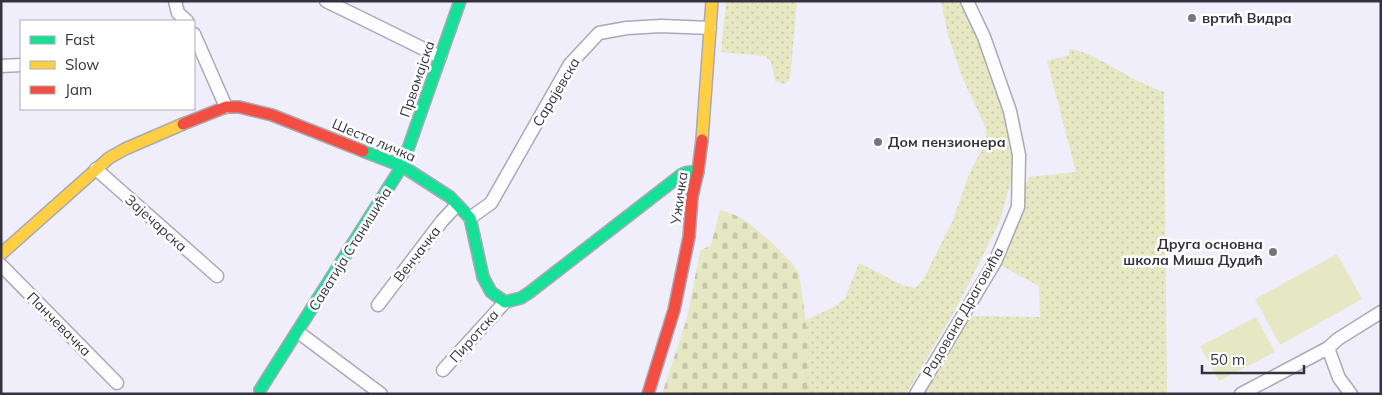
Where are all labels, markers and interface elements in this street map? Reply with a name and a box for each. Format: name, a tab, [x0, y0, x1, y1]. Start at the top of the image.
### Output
place label: вртић Видра	[1202, 9, 1292, 27]
marker: вртић Видра	[1186, 12, 1198, 24]
legend	[20, 20, 195, 110]
text: Fast	[65, 30, 95, 49]
street label: Првомајска	[396, 38, 438, 120]
street label: Сарајевска	[528, 54, 584, 130]
text: Slow	[65, 55, 99, 74]
text: Jam	[65, 80, 92, 99]
street label: Шеста личка	[329, 114, 419, 166]
place label: Дом пензионера	[888, 133, 1006, 151]
marker: Дом пензионера	[872, 136, 884, 148]
street label: Ужичка	[666, 171, 692, 226]
street label: Саватија Станишића	[305, 184, 395, 314]
street label: Зајечарска	[121, 191, 191, 255]
street label: Венчачка	[390, 222, 444, 286]
place label: Друга основна школа Миша Дудић	[1123, 235, 1263, 269]
street label: Радована Драговића	[919, 244, 1007, 380]
marker: Друга основна школа Миша Дудић	[1267, 246, 1279, 258]
street label: Панчевачка	[23, 288, 95, 360]
street label: Пиротска	[445, 306, 503, 366]
scale bar	[1202, 342, 1304, 374]
text: 50 m	[1210, 350, 1245, 369]

